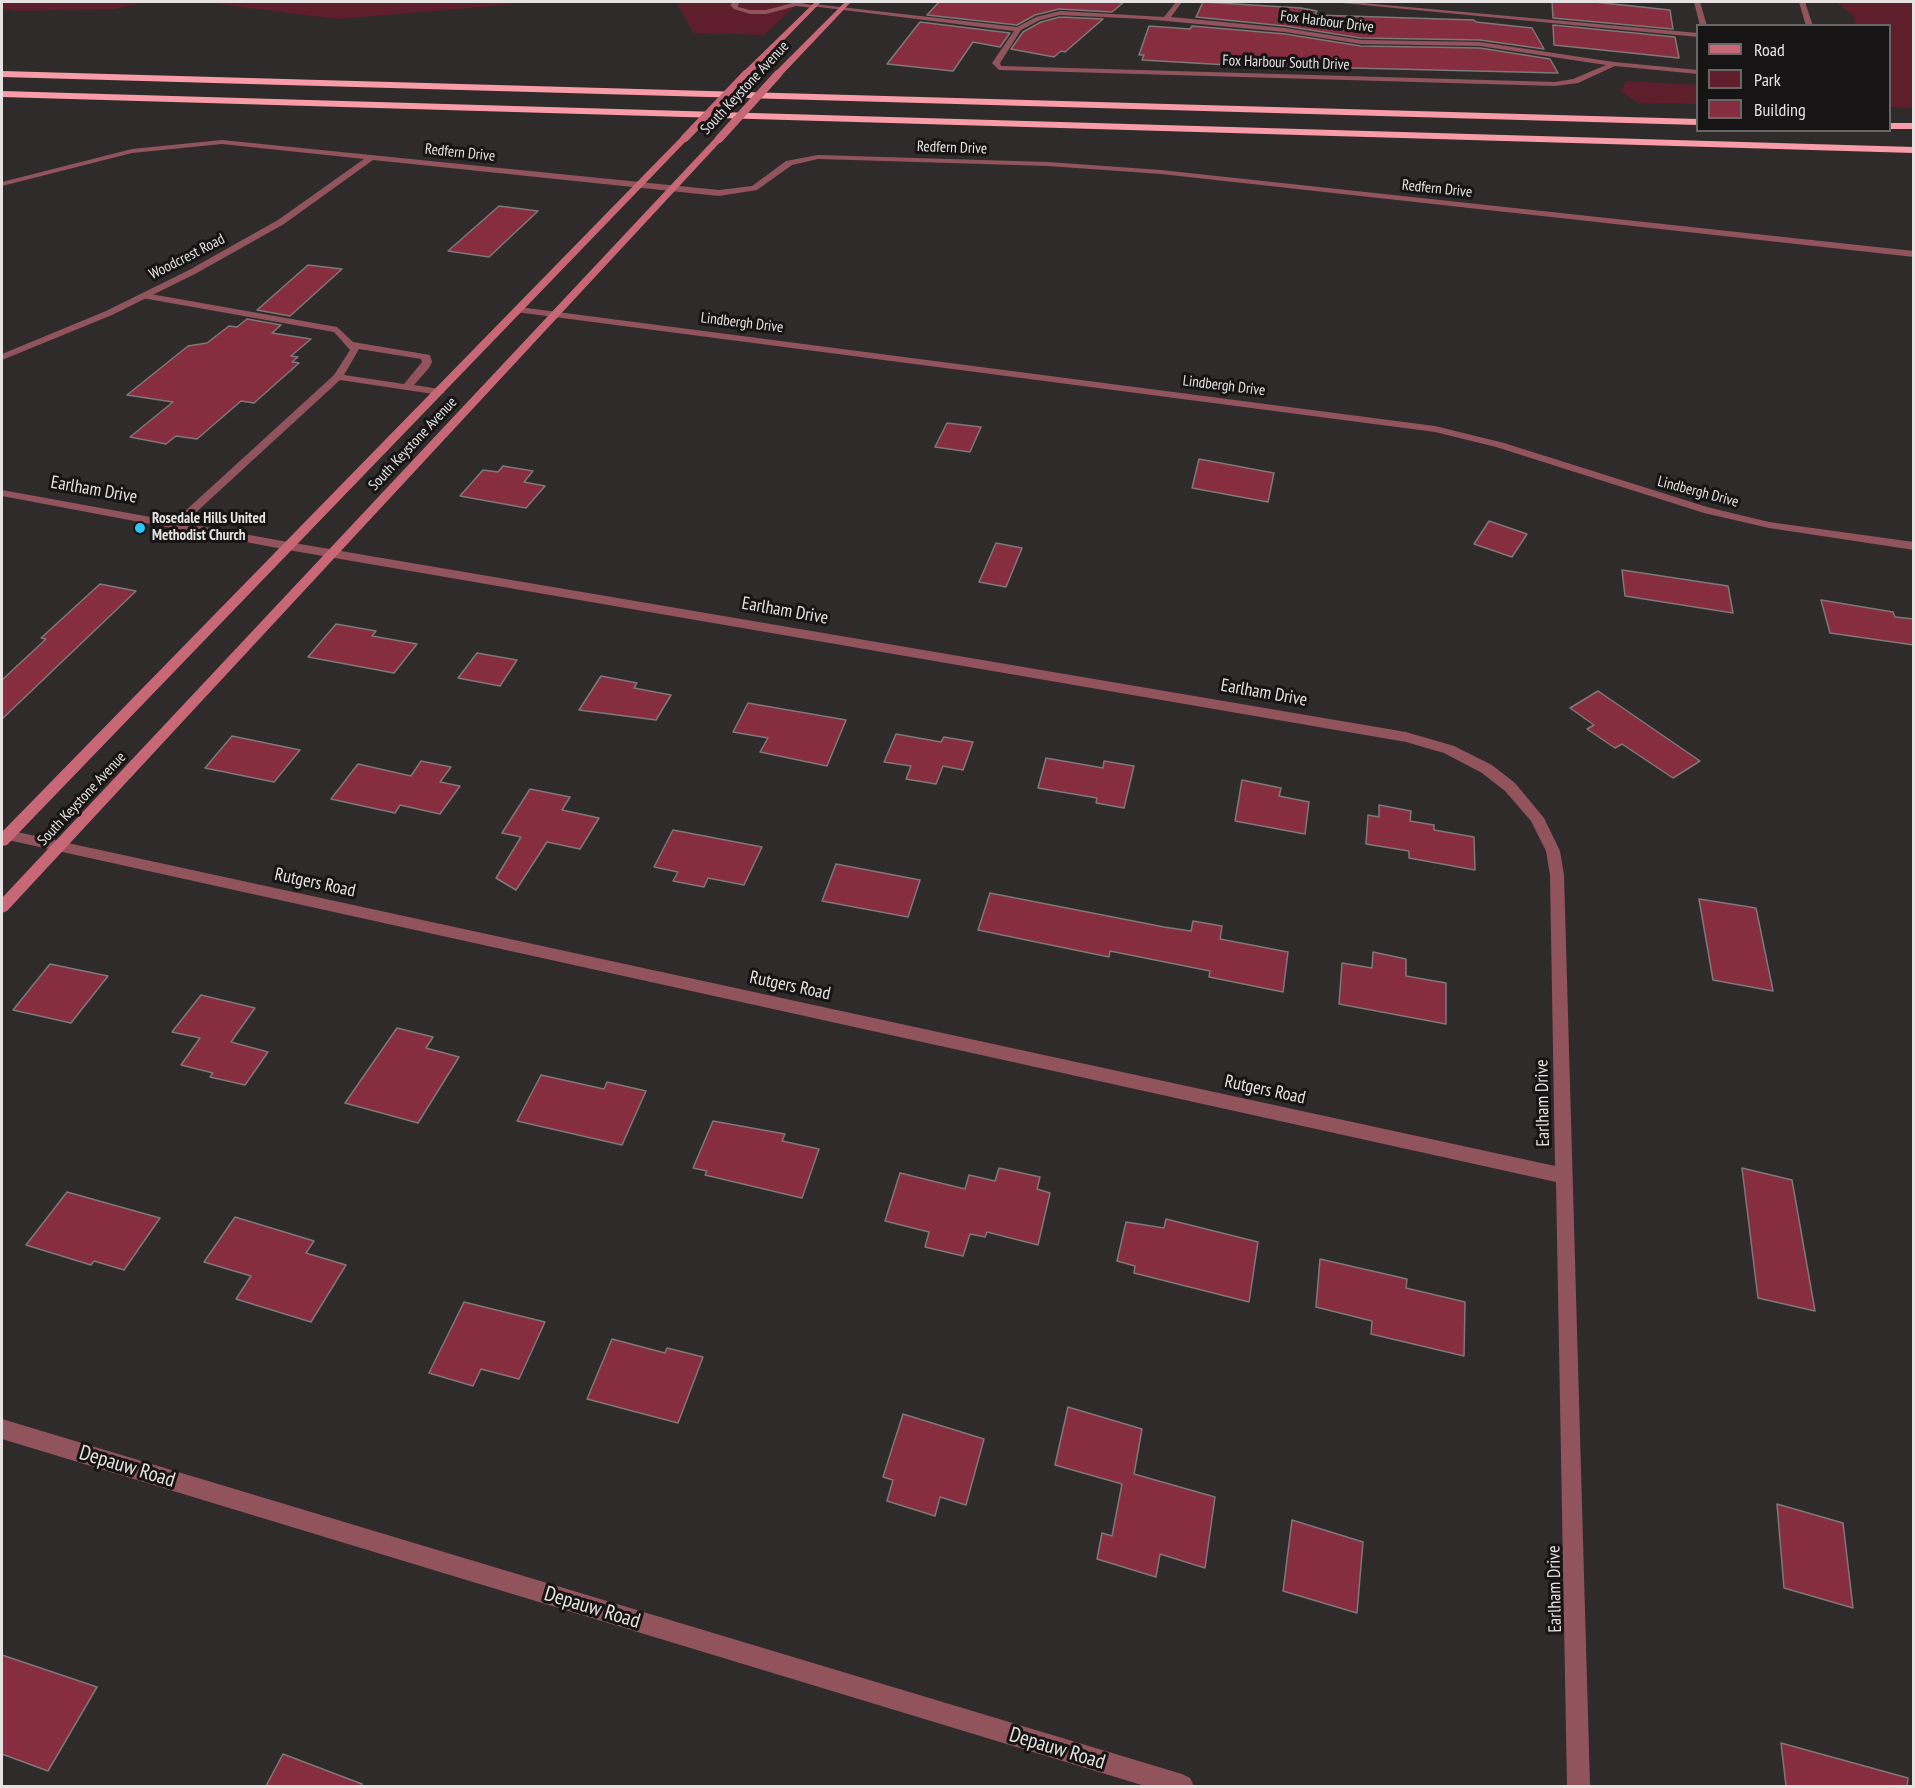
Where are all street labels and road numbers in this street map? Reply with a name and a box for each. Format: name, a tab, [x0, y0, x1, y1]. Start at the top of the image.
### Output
street label: Fox Harbour Drive	[1279, 7, 1375, 37]
street label: South Keystone Avenue	[697, 38, 793, 138]
street label: Fox Harbour South Drive	[1222, 52, 1350, 74]
street label: Redfern Drive	[917, 138, 987, 158]
street label: Redfern Drive	[424, 140, 496, 166]
street label: Redfern Drive	[1401, 176, 1473, 202]
street label: Woodcrest Road	[146, 230, 228, 284]
street label: Lindbergh Drive	[700, 309, 784, 337]
street label: Lindbergh Drive	[1182, 372, 1266, 400]
street label: South Keystone Avenue	[365, 394, 461, 494]
street label: Earlham Drive	[49, 472, 139, 508]
street label: Lindbergh Drive	[1656, 473, 1740, 511]
street label: Earlham Drive	[740, 593, 830, 629]
street label: Earlham Drive	[1219, 675, 1309, 711]
street label: South Keystone Avenue	[34, 749, 130, 849]
street label: Rutgers Road	[273, 864, 357, 902]
street label: Rutgers Road	[748, 967, 832, 1005]
street label: Earlham Drive	[1531, 1059, 1555, 1147]
street label: Rutgers Road	[1223, 1071, 1307, 1109]
street label: Depauw Road	[76, 1440, 178, 1494]
street label: Earlham Drive	[1543, 1545, 1567, 1633]
street label: Depauw Road	[541, 1581, 643, 1635]
street label: Depauw Road	[1006, 1722, 1108, 1776]

